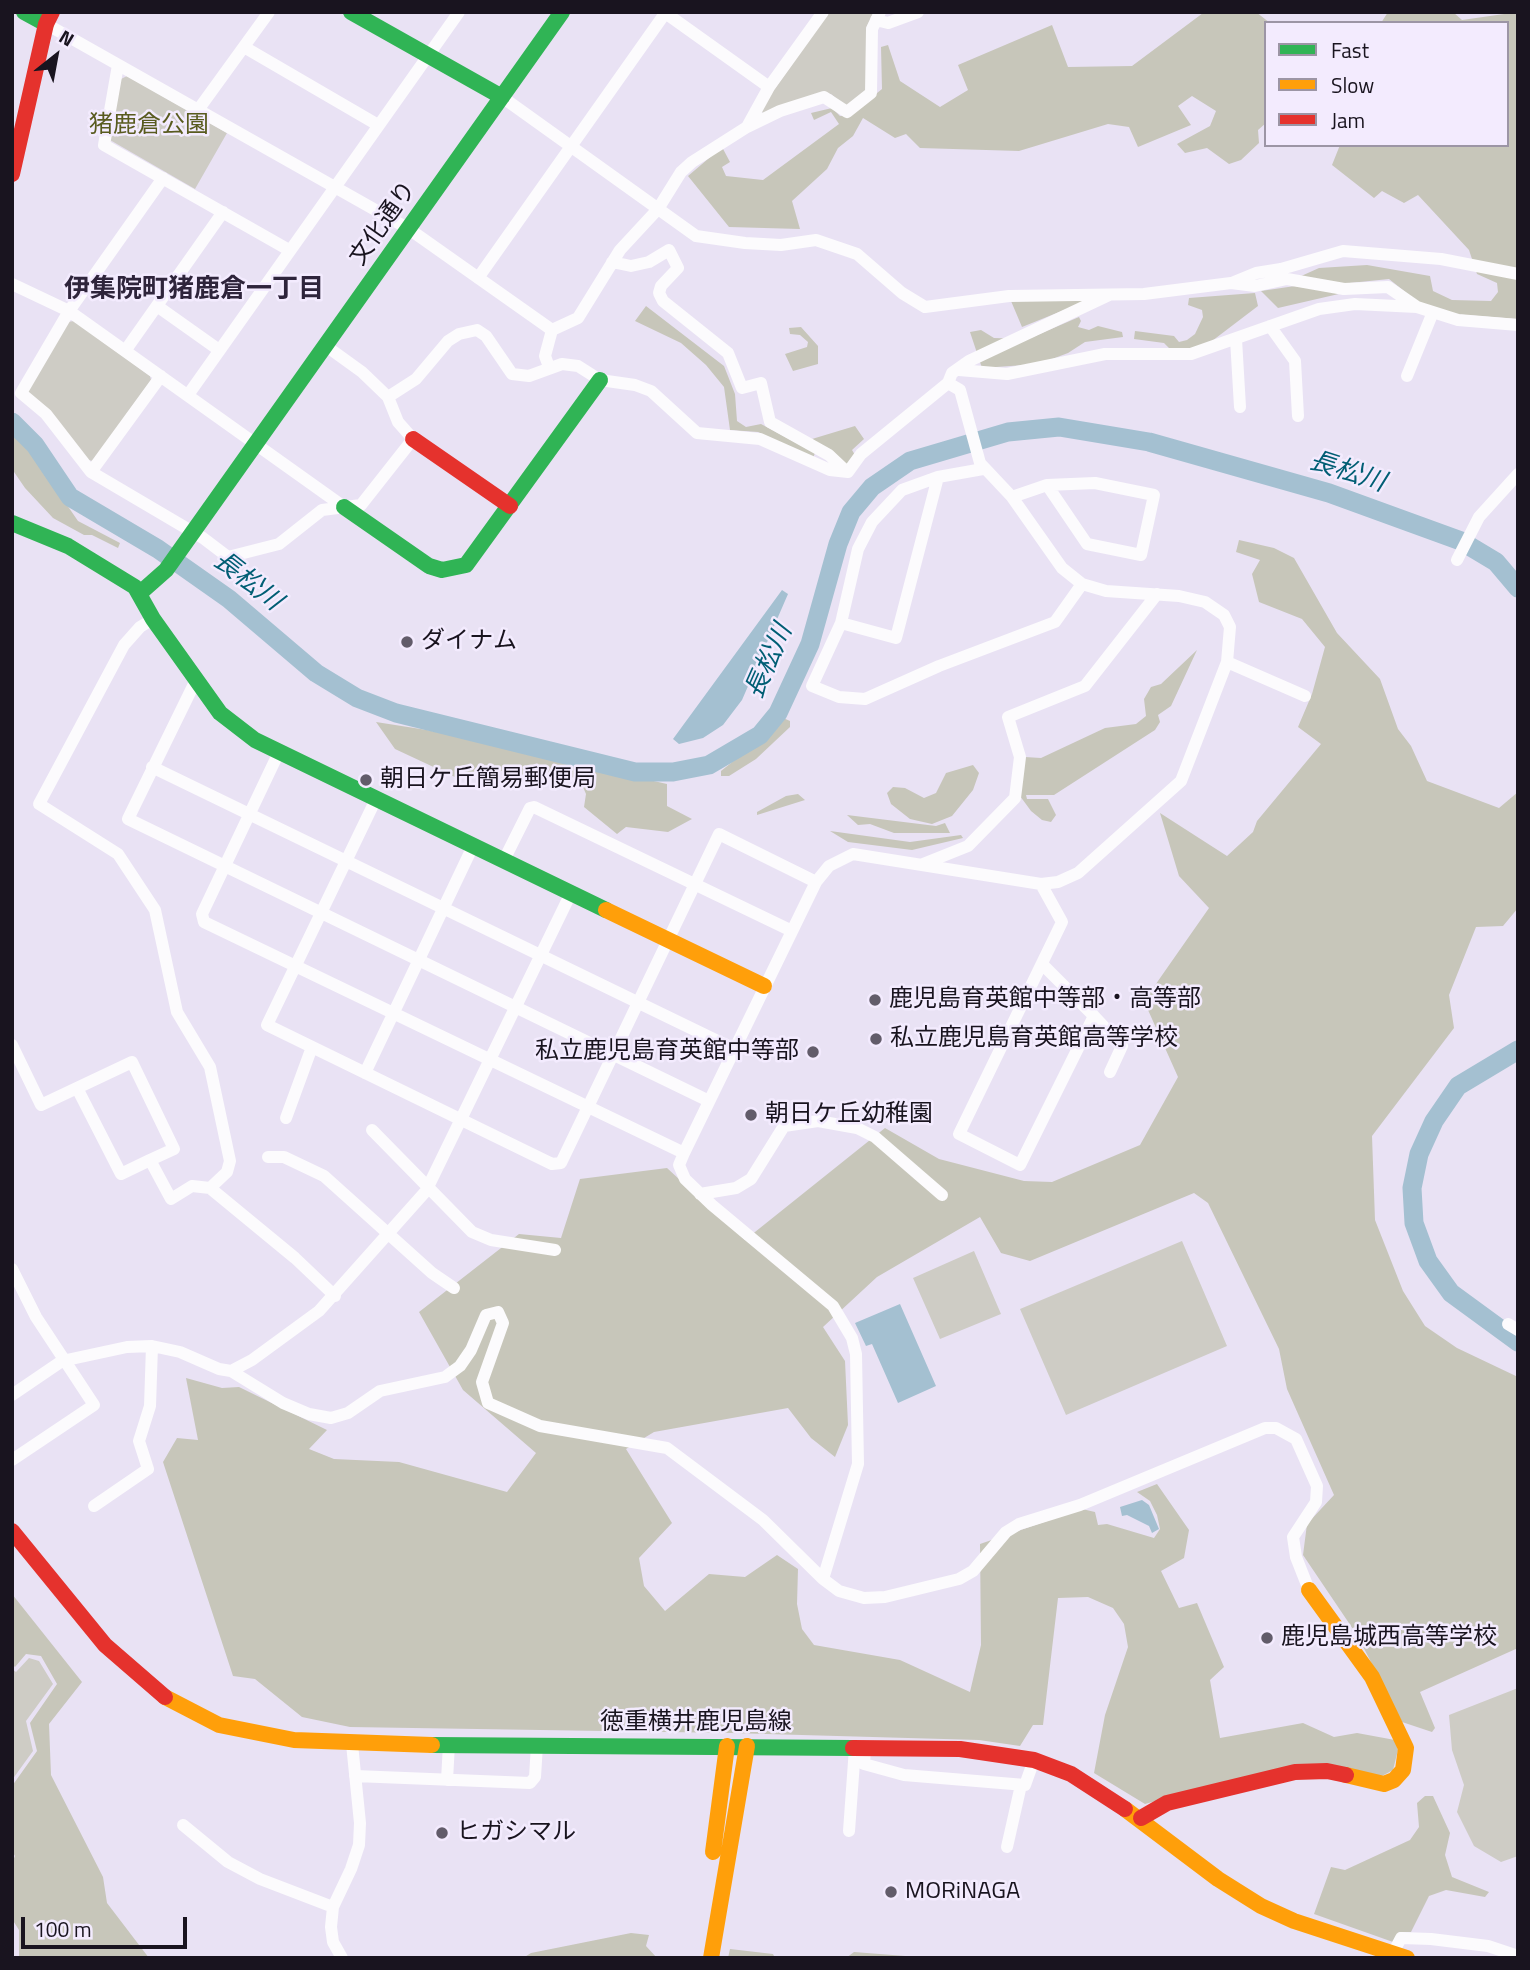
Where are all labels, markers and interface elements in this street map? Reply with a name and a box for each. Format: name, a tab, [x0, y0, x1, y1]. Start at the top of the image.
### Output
north arrow	[21, 21, 91, 91]
legend	[1264, 21, 1509, 147]
text: N	[54, 22, 80, 53]
text: Fast	[1331, 34, 1369, 66]
text: Slow	[1331, 69, 1374, 101]
text: Jam	[1331, 104, 1365, 136]
park label: 猪鹿倉公園	[89, 112, 209, 140]
street label: 文化通り	[345, 176, 423, 272]
district label: 伊集院町猪鹿倉一丁目	[64, 275, 324, 307]
water label: 長松川	[1305, 446, 1389, 500]
water label: 長松川	[207, 546, 287, 618]
water label: 長松川	[740, 620, 800, 704]
place label: ダイナム	[421, 628, 517, 656]
marker: ダイナム	[399, 634, 415, 650]
place label: 朝日ケ丘簡易郵便局	[380, 766, 596, 794]
marker: 朝日ケ丘簡易郵便局	[358, 772, 374, 788]
place label: 鹿児島育英館中等部・高等部	[889, 986, 1201, 1014]
marker: 鹿児島育英館中等部・高等部	[867, 992, 883, 1008]
place label: 私立鹿児島育英館高等学校	[890, 1025, 1178, 1053]
marker: 私立鹿児島育英館高等学校	[868, 1031, 884, 1047]
place label: 私立鹿児島育英館中等部	[535, 1038, 799, 1066]
marker: 私立鹿児島育英館中等部	[805, 1044, 821, 1060]
place label: 朝日ケ丘幼稚園	[765, 1101, 933, 1129]
marker: 朝日ケ丘幼稚園	[743, 1107, 759, 1123]
place label: 鹿児島城西高等学校	[1281, 1624, 1497, 1652]
marker: 鹿児島城西高等学校	[1259, 1630, 1275, 1646]
street label: 徳重横井鹿児島線	[600, 1709, 792, 1737]
place label: ヒガシマル	[456, 1819, 576, 1847]
marker: ヒガシマル	[434, 1825, 450, 1841]
place label: MORiNAGA	[905, 1878, 1020, 1906]
marker: MORiNAGA	[883, 1884, 899, 1900]
scale bar	[24, 1904, 191, 1948]
text: 100 m	[34, 1913, 91, 1945]

